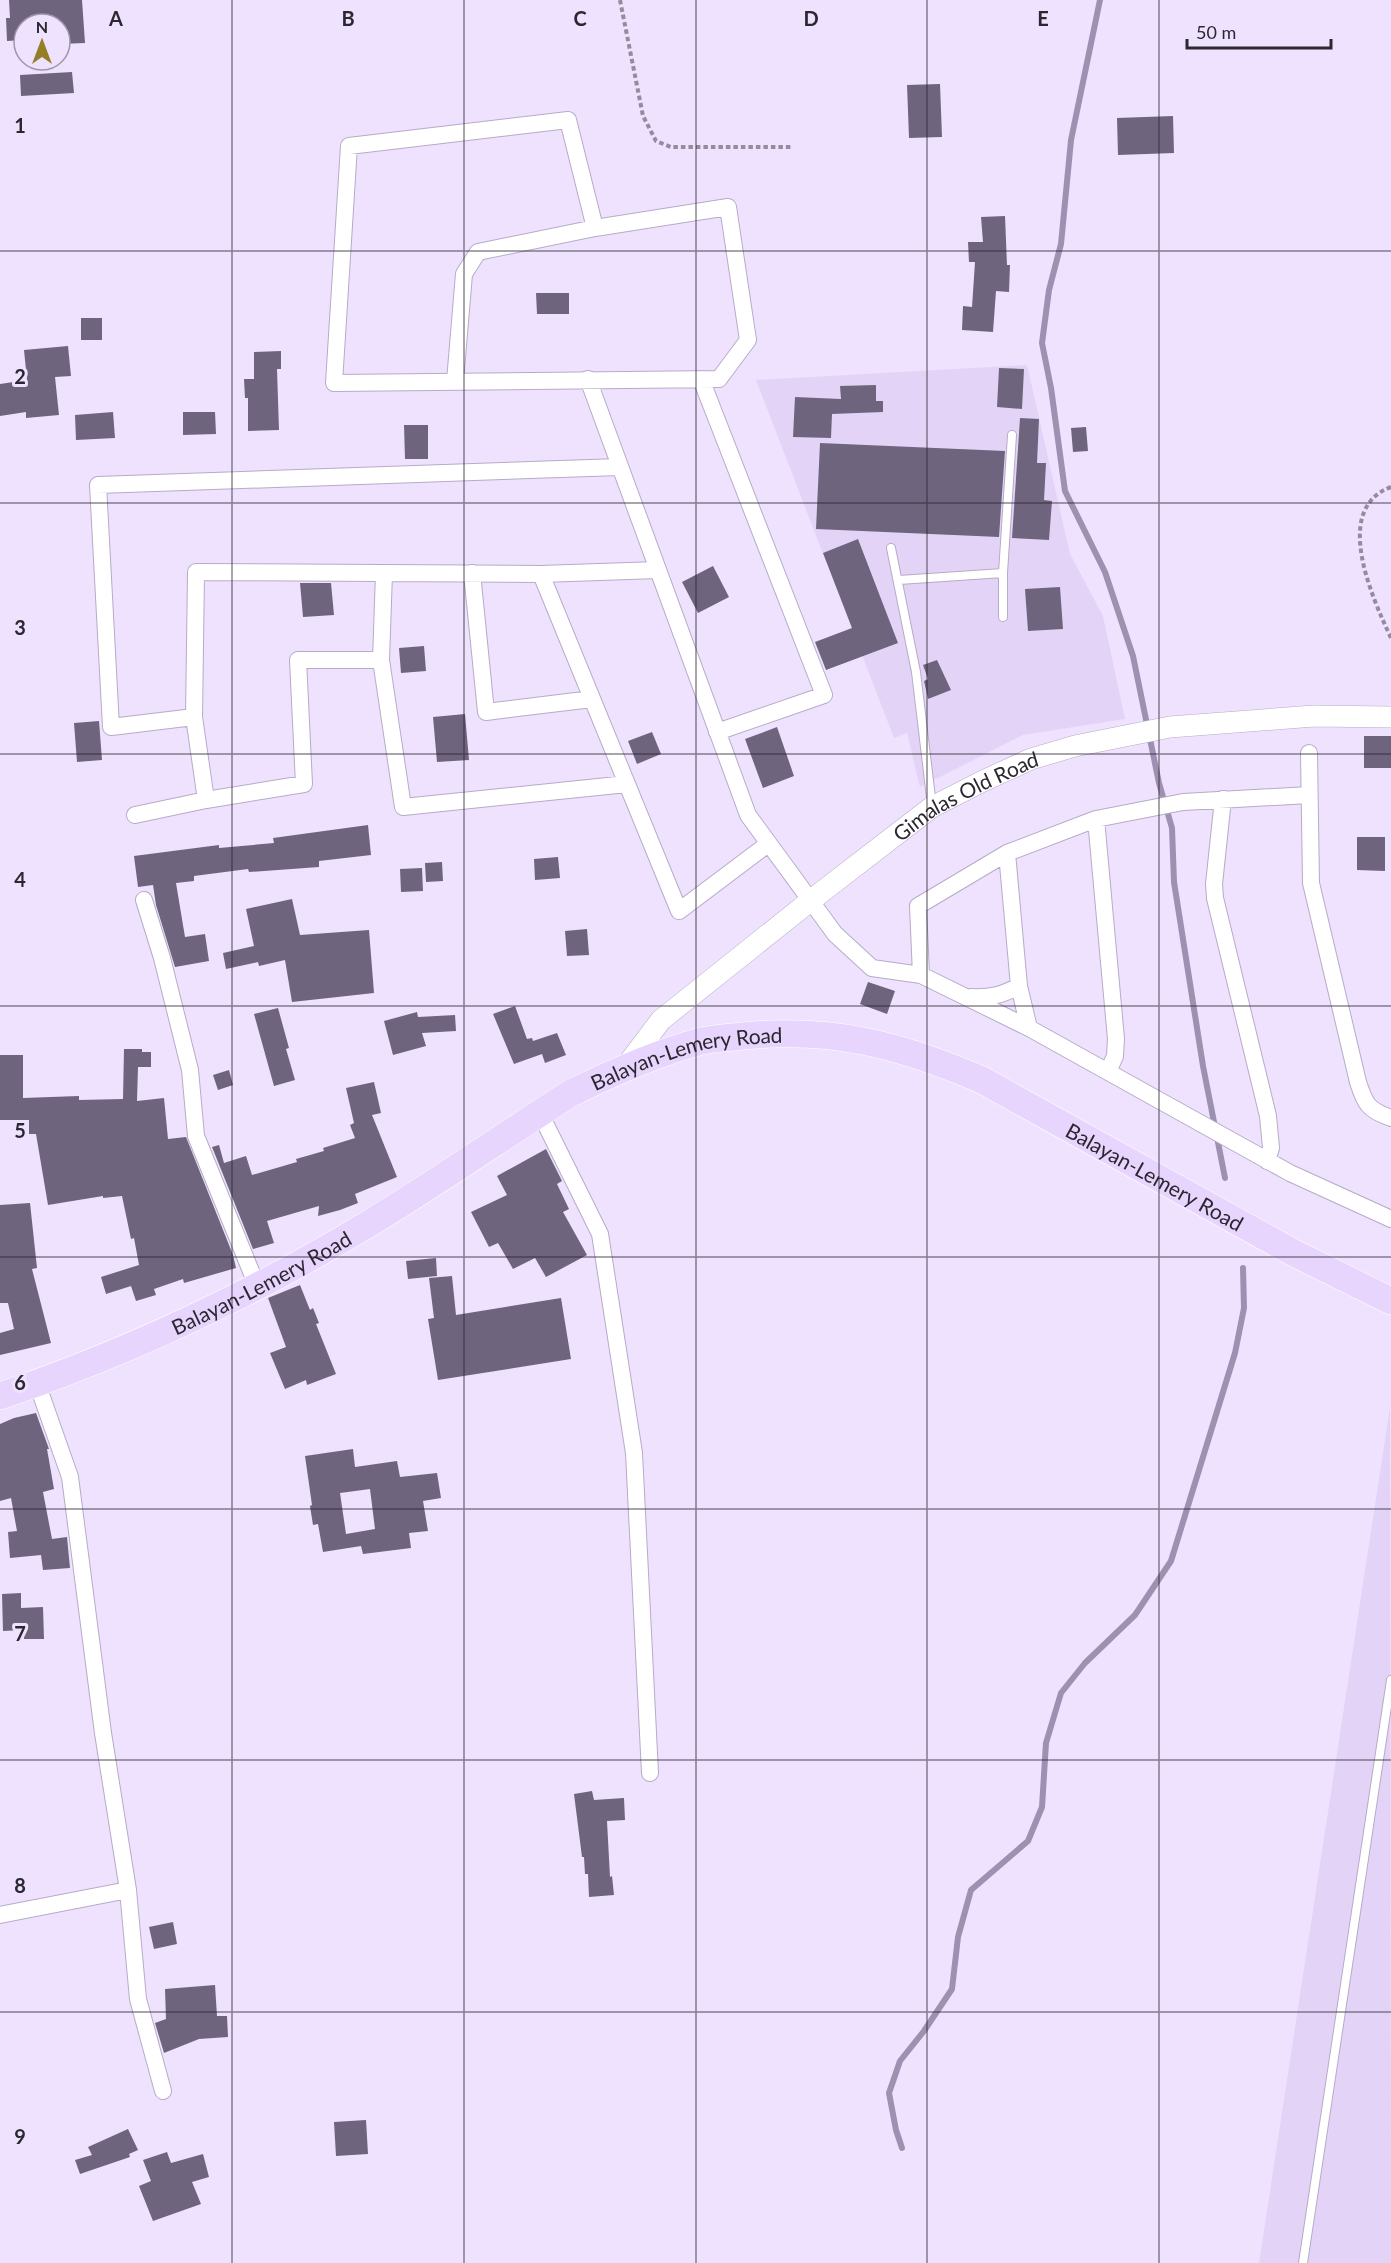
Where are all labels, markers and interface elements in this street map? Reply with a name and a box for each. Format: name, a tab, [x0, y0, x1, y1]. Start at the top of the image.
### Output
text: A	[108, 6, 123, 30]
text: B	[341, 6, 355, 30]
text: C	[573, 6, 587, 30]
text: D	[803, 6, 819, 30]
text: E	[1037, 6, 1049, 30]
north arrow	[12, 12, 72, 72]
scale bar	[1187, 12, 1331, 50]
text: N	[36, 17, 48, 36]
text: 50 m	[1196, 21, 1236, 43]
text: 1	[14, 113, 26, 137]
text: 2	[14, 364, 26, 388]
text: 3	[14, 615, 26, 639]
street label: Gimalas Old Road	[887, 745, 1041, 845]
text: 4	[14, 867, 26, 891]
street label: Balayan-Lemery Road	[586, 1021, 783, 1094]
street label: Balayan-Lemery Road	[1062, 1117, 1248, 1235]
text: 5	[14, 1118, 26, 1142]
street label: Balayan-Lemery Road	[167, 1225, 355, 1339]
text: 6	[14, 1370, 26, 1394]
text: 7	[14, 1621, 26, 1645]
text: 8	[14, 1873, 26, 1897]
text: 9	[14, 2124, 26, 2148]

